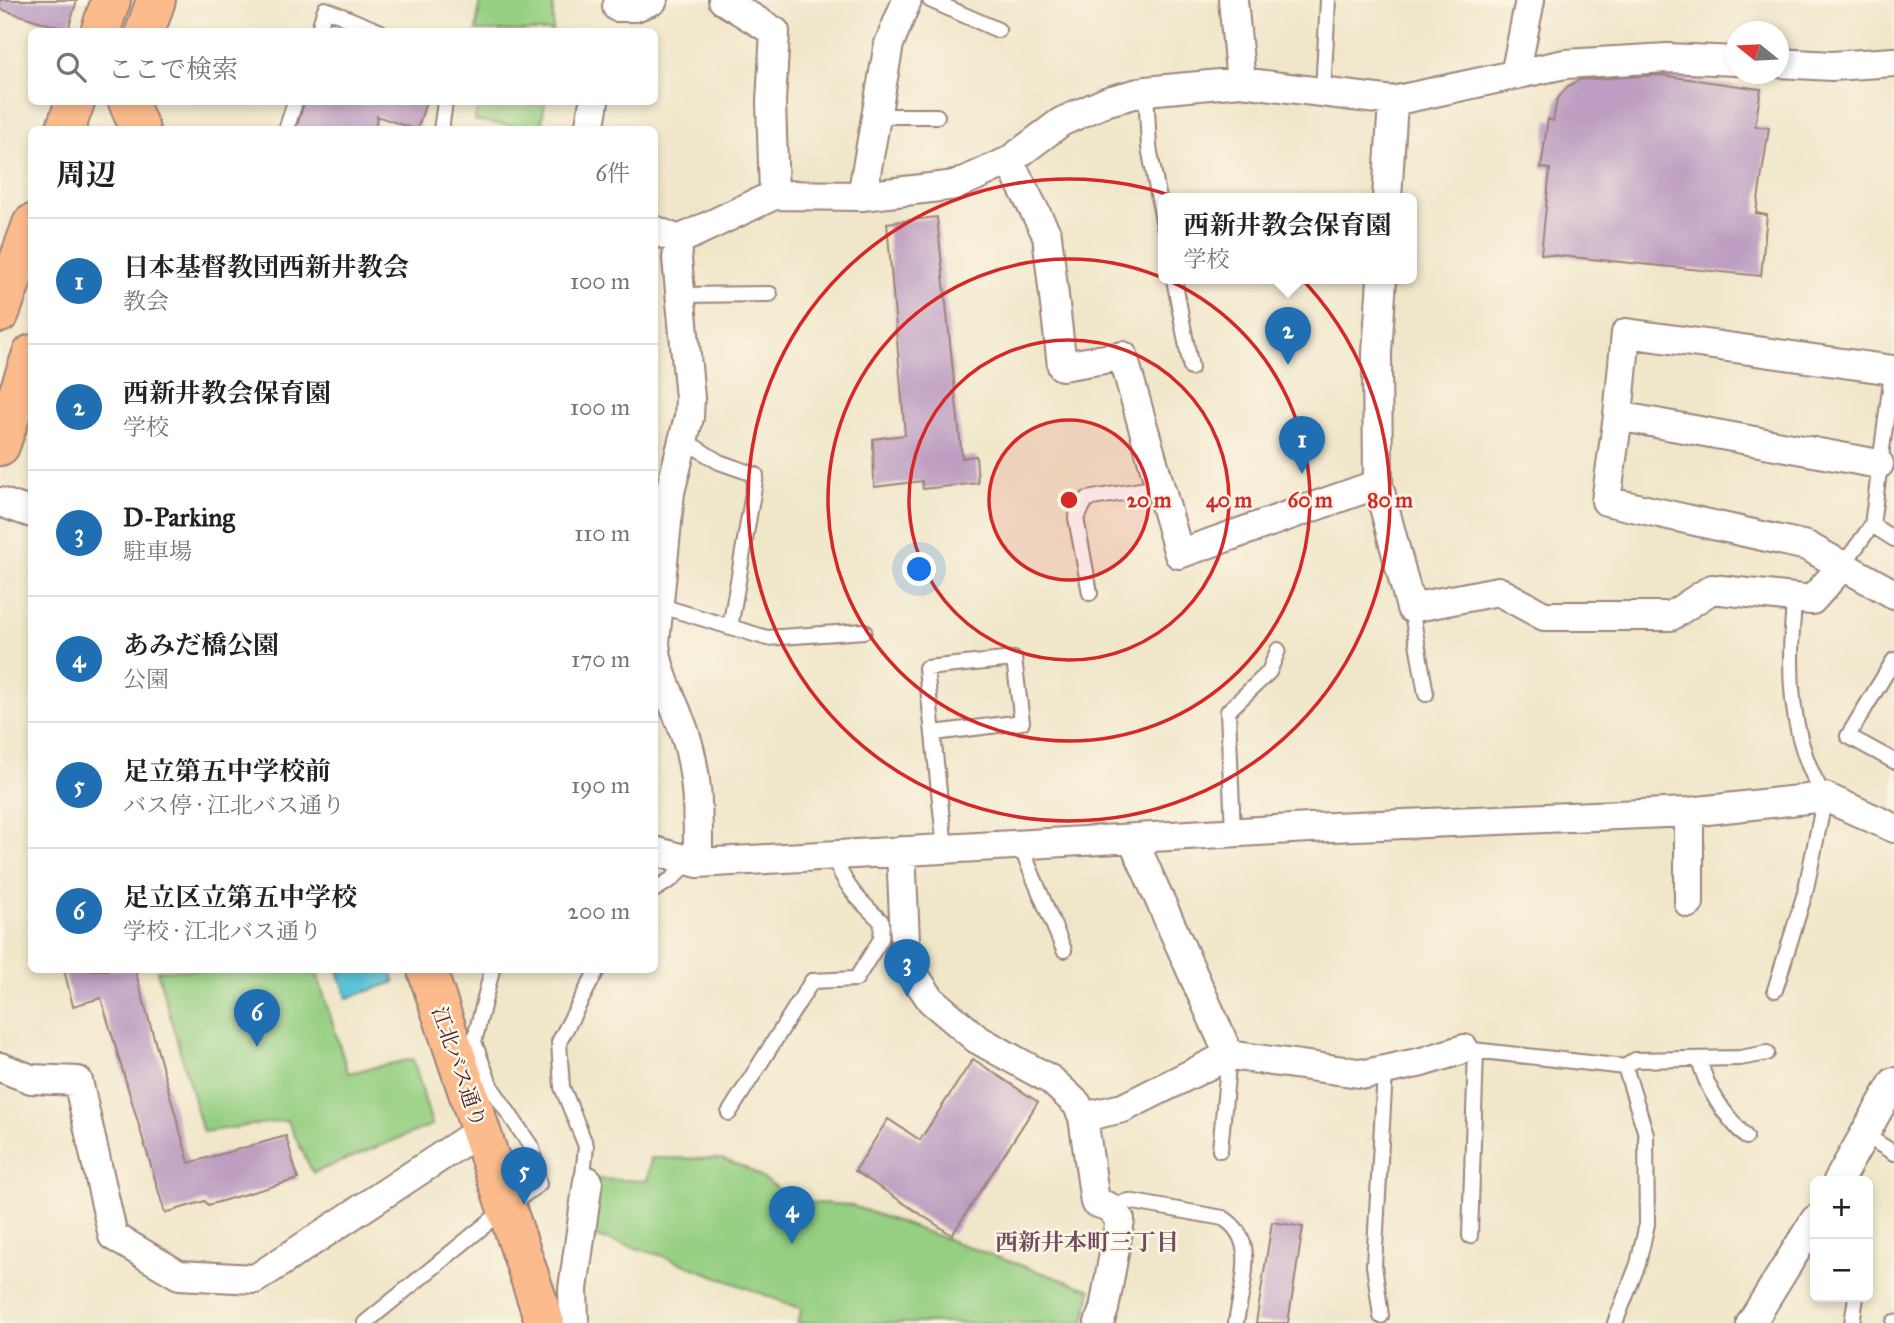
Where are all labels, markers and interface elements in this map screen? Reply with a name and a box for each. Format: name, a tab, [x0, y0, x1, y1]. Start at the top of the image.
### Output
north arrow	[1726, 21, 1789, 84]
search box	[28, 28, 658, 105]
icon: search	[52, 48, 90, 86]
text: ここで検索	[108, 53, 238, 85]
text: 周辺	[56, 157, 116, 193]
text: 6件	[595, 159, 630, 187]
popup	[1158, 193, 1417, 284]
text: 西新井教会保育園	[1183, 209, 1392, 241]
text: 学校	[1183, 245, 1229, 273]
text: 日本基督教団西新井教会	[123, 251, 409, 283]
text: 1	[74, 267, 84, 295]
text: 100 m	[570, 267, 630, 295]
text: 教会	[123, 287, 169, 315]
pin: 2	[1265, 307, 1311, 365]
text: 西新井教会保育園	[123, 377, 331, 409]
text: 2	[73, 393, 85, 421]
text: 100 m	[570, 393, 630, 421]
text: 学校	[123, 413, 169, 441]
pin: 1	[1279, 416, 1325, 474]
text: 20 m	[1127, 487, 1172, 513]
text: 40 m	[1206, 487, 1252, 513]
text: 60 m	[1287, 487, 1333, 513]
text: 80 m	[1367, 487, 1413, 513]
centre of rings	[1057, 488, 1081, 512]
text: D-Parking	[123, 501, 235, 533]
text: 3	[74, 519, 84, 547]
text: 110 m	[574, 519, 630, 547]
text: 駐車場	[123, 537, 192, 565]
your location	[902, 552, 936, 586]
text: あみだ橋公園	[123, 629, 279, 661]
text: 4	[73, 645, 85, 673]
text: 170 m	[571, 645, 630, 673]
text: 公園	[123, 665, 169, 693]
text: 足立第五中学校前	[123, 755, 331, 787]
text: 5	[74, 771, 84, 799]
text: 190 m	[571, 771, 630, 799]
text: バス停 · 江北バス通り	[123, 791, 345, 819]
text: 足立区立第五中学校	[123, 881, 357, 913]
text: 6	[73, 897, 85, 925]
text: 200 m	[568, 897, 630, 925]
text: 学校 · 江北バス通り	[123, 917, 322, 945]
pin: 3	[884, 939, 930, 997]
pin: 6	[234, 989, 280, 1047]
street label: 江北バス通り	[426, 1003, 492, 1131]
pin: 5	[501, 1147, 547, 1205]
map controls	[1810, 1176, 1873, 1302]
button: +	[1810, 1176, 1873, 1239]
pin: 4	[769, 1186, 815, 1244]
district label: 西新井本町三丁目	[995, 1228, 1179, 1256]
button: −	[1810, 1239, 1873, 1302]

